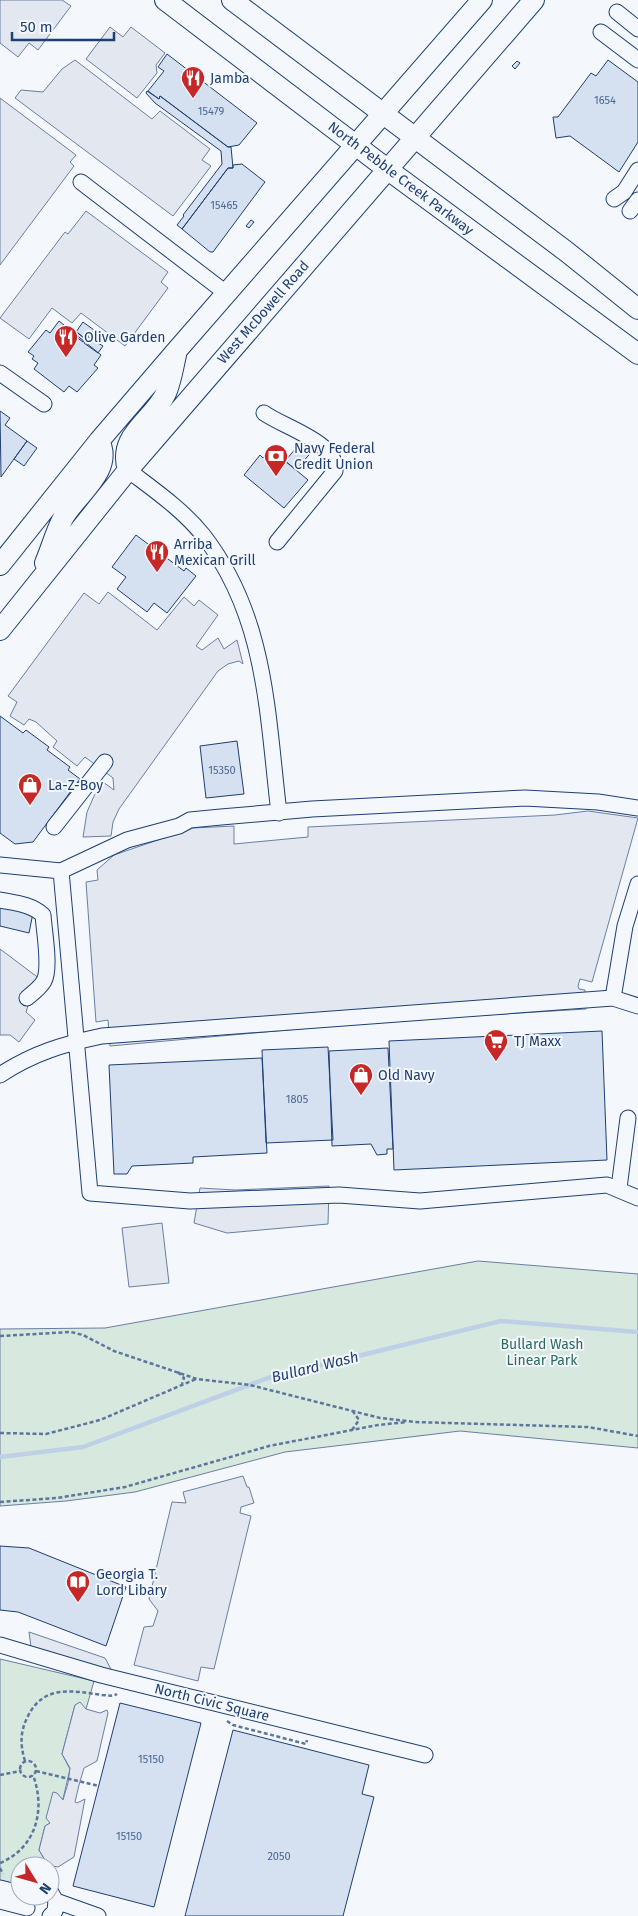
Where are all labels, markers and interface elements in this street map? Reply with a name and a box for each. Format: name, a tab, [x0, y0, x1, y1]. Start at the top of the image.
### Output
scale bar	[12, 10, 115, 42]
text: 50 m	[20, 18, 53, 36]
restaurant icon: Jamba	[180, 65, 206, 99]
place label: Jamba	[210, 70, 250, 87]
house number: 1654	[594, 94, 616, 107]
house number: 15479	[198, 105, 224, 118]
street label: North Pebble Creek Parkway	[325, 118, 477, 239]
house number: 15465	[210, 199, 238, 212]
street label: West McDowell Road	[214, 257, 313, 367]
restaurant icon: Olive Garden	[53, 324, 79, 358]
place label: Olive Garden	[84, 329, 166, 346]
place label: Navy Federal Credit Union	[294, 440, 375, 473]
bank icon: Navy Federal Credit Union	[263, 443, 289, 477]
place label: Arriba Mexican Grill	[174, 536, 256, 569]
restaurant icon: Arriba Mexican Grill	[144, 539, 170, 573]
house number: 15350	[208, 764, 236, 777]
shop icon: La-Z-Boy	[17, 772, 43, 806]
place label: La-Z-Boy	[48, 777, 103, 794]
supermarket icon: TJ Maxx	[483, 1028, 509, 1062]
place label: TJ Maxx	[514, 1033, 561, 1050]
shop icon: Old Navy	[348, 1062, 374, 1096]
place label: Old Navy	[378, 1067, 435, 1084]
house number: 1805	[286, 1093, 309, 1106]
park label: Bullard Wash Linear Park	[501, 1336, 583, 1369]
water label: Bullard Wash	[270, 1347, 360, 1387]
place label: Georgia T. Lord Libary	[96, 1566, 167, 1599]
library icon: Georgia T. Lord Libary	[65, 1569, 91, 1603]
street label: North Civic Square	[153, 1680, 271, 1725]
house number: 15150	[138, 1753, 164, 1766]
house number: 15150	[116, 1830, 142, 1843]
house number: 2050	[267, 1850, 291, 1863]
north arrow	[10, 1856, 60, 1906]
text: N	[35, 1880, 55, 1897]

